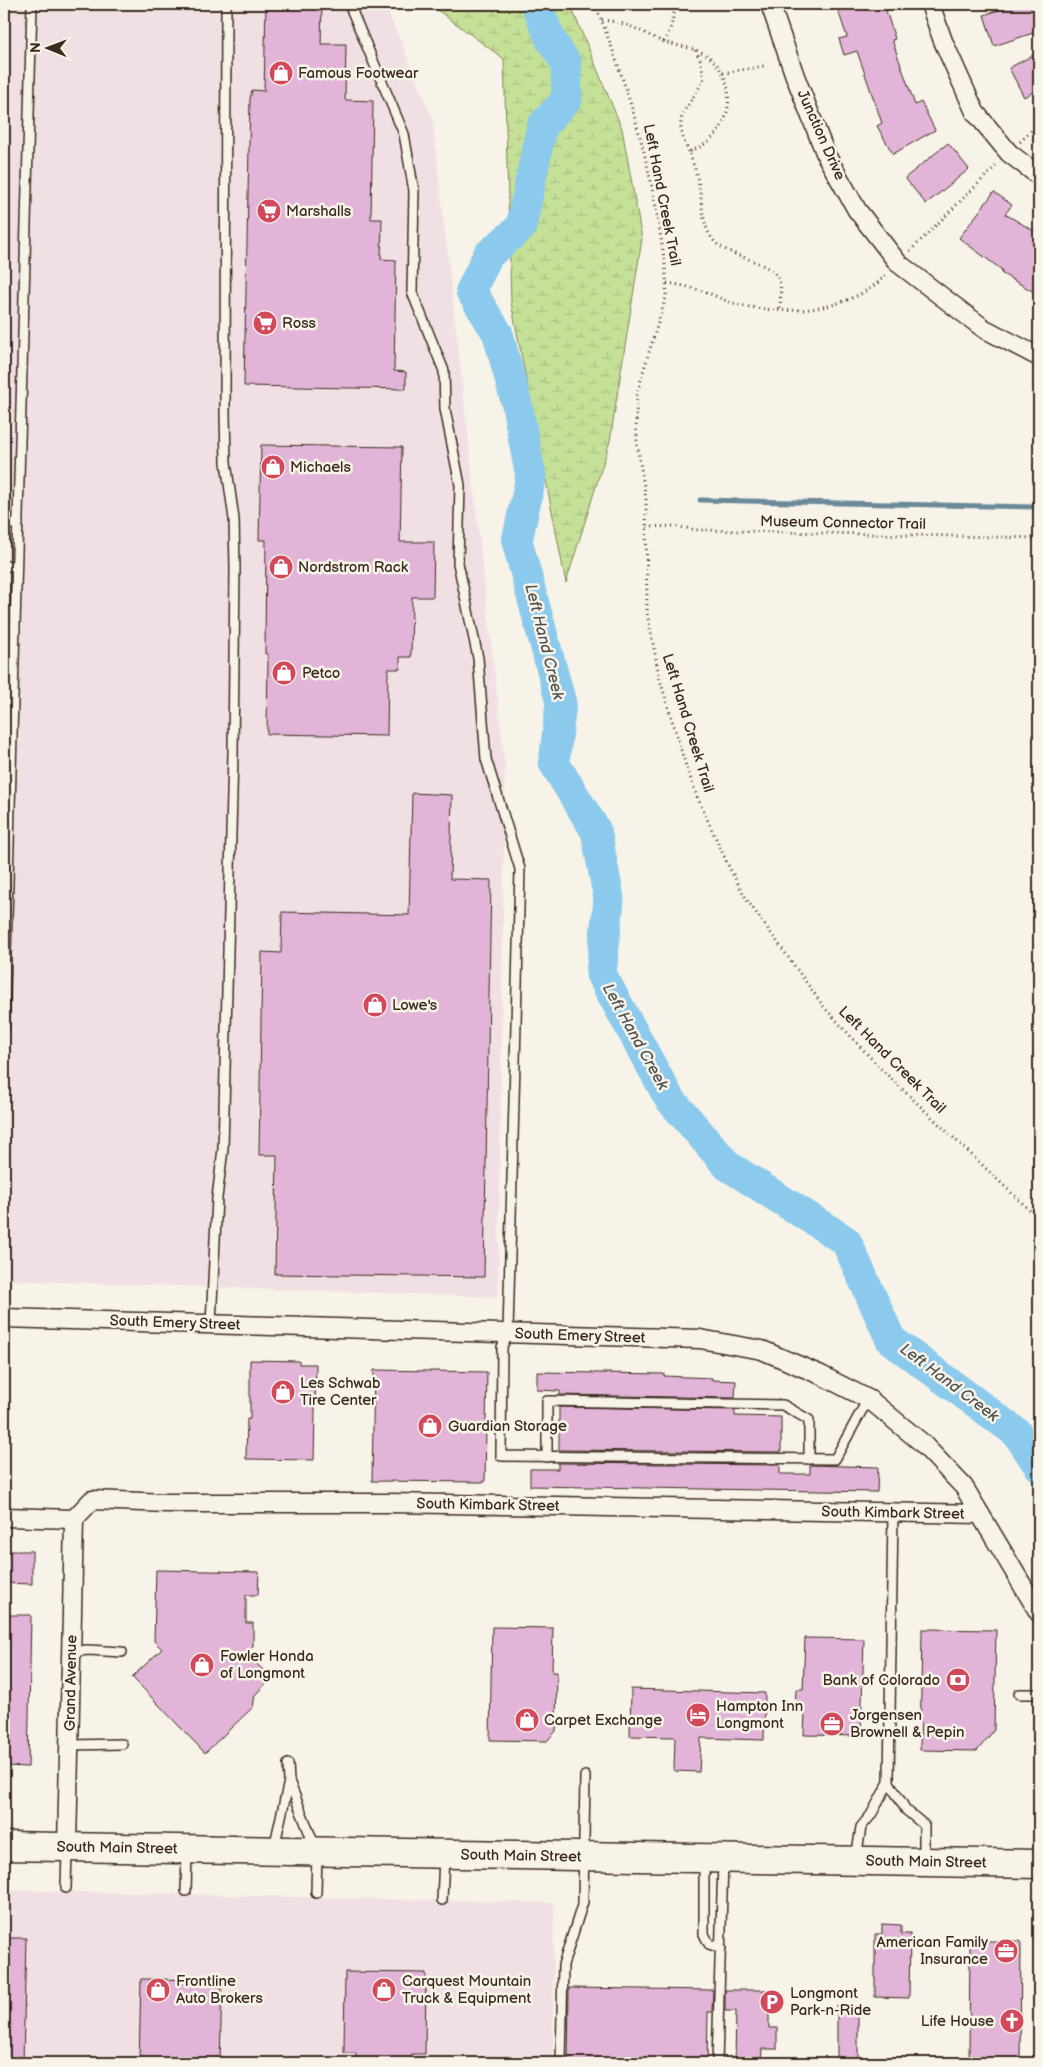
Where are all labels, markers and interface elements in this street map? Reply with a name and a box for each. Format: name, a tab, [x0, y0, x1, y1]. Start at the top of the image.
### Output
north arrow	[22, 22, 72, 72]
text: N	[27, 42, 44, 53]
shop icon: Famous Footwear	[268, 60, 294, 86]
place label: Famous Footwear	[298, 64, 419, 83]
street label: Junction Drive	[793, 87, 849, 183]
street label: Left Hand Creek Trail	[639, 122, 685, 268]
supermarket icon: Marshalls	[256, 198, 282, 224]
place label: Marshalls	[286, 202, 352, 221]
supermarket icon: Ross	[252, 310, 278, 336]
place label: Ross	[282, 314, 317, 333]
shop icon: Michaels	[260, 454, 286, 480]
place label: Michaels	[290, 458, 351, 477]
street label: Museum Connector Trail	[760, 512, 926, 534]
shop icon: Nordstrom Rack	[268, 554, 294, 580]
place label: Nordstrom Rack	[298, 558, 409, 577]
water label: Left Hand Creek	[520, 582, 568, 703]
street label: Left Hand Creek Trail	[658, 651, 718, 795]
shop icon: Petco	[271, 660, 297, 686]
place label: Petco	[302, 664, 340, 683]
water label: Left Hand Creek	[598, 981, 673, 1094]
shop icon: Lowe's	[362, 992, 388, 1018]
place label: Lowe's	[392, 996, 438, 1015]
street label: Left Hand Creek Trail	[834, 1002, 950, 1118]
street label: South Emery Street	[109, 1311, 241, 1335]
street label: South Emery Street	[514, 1324, 646, 1348]
water label: Left Hand Creek	[896, 1340, 1003, 1427]
place label: Les Schwab Tire Center	[300, 1374, 381, 1410]
shop icon: Les Schwab Tire Center	[270, 1379, 296, 1405]
shop icon: Guardian Storage	[417, 1413, 443, 1439]
place label: Guardian Storage	[448, 1417, 567, 1436]
street label: South Kimbark Street	[416, 1494, 560, 1516]
street label: South Kimbark Street	[821, 1502, 965, 1524]
street label: Grand Avenue	[61, 1635, 81, 1731]
place label: Fowler Honda of Longmont	[220, 1647, 314, 1683]
shop icon: Fowler Honda of Longmont	[189, 1652, 215, 1678]
bank icon: Bank of Colorado	[945, 1667, 971, 1693]
place label: Bank of Colorado	[823, 1671, 940, 1690]
place label: Hampton Inn Longmont	[716, 1697, 803, 1733]
hotel icon: Hampton Inn Longmont	[685, 1702, 711, 1728]
place label: Jorgensen Brownell & Pepin	[850, 1706, 964, 1742]
shop icon: Carpet Exchange	[514, 1707, 540, 1733]
place label: Carpet Exchange	[544, 1711, 662, 1730]
office icon: Jorgensen Brownell & Pepin	[819, 1711, 845, 1737]
street label: South Main Street	[56, 1837, 178, 1859]
street label: South Main Street	[460, 1845, 582, 1867]
street label: South Main Street	[865, 1851, 987, 1873]
place label: American Family Insurance	[877, 1933, 988, 1969]
office icon: American Family Insurance	[993, 1938, 1019, 1964]
place label: Frontline Auto Brokers	[176, 1972, 263, 2008]
place label: Carquest Mountain Truck & Equipment	[402, 1972, 531, 2008]
shop icon: Frontline Auto Brokers	[145, 1977, 171, 2003]
shop icon: Carquest Mountain Truck & Equipment	[371, 1977, 397, 2003]
place label: Longmont Park-n-Ride	[790, 1984, 871, 2020]
parking icon: Longmont Park-n-Ride	[759, 1989, 785, 2015]
church icon: Life House	[999, 2008, 1025, 2034]
place label: Life House	[921, 2012, 994, 2031]

